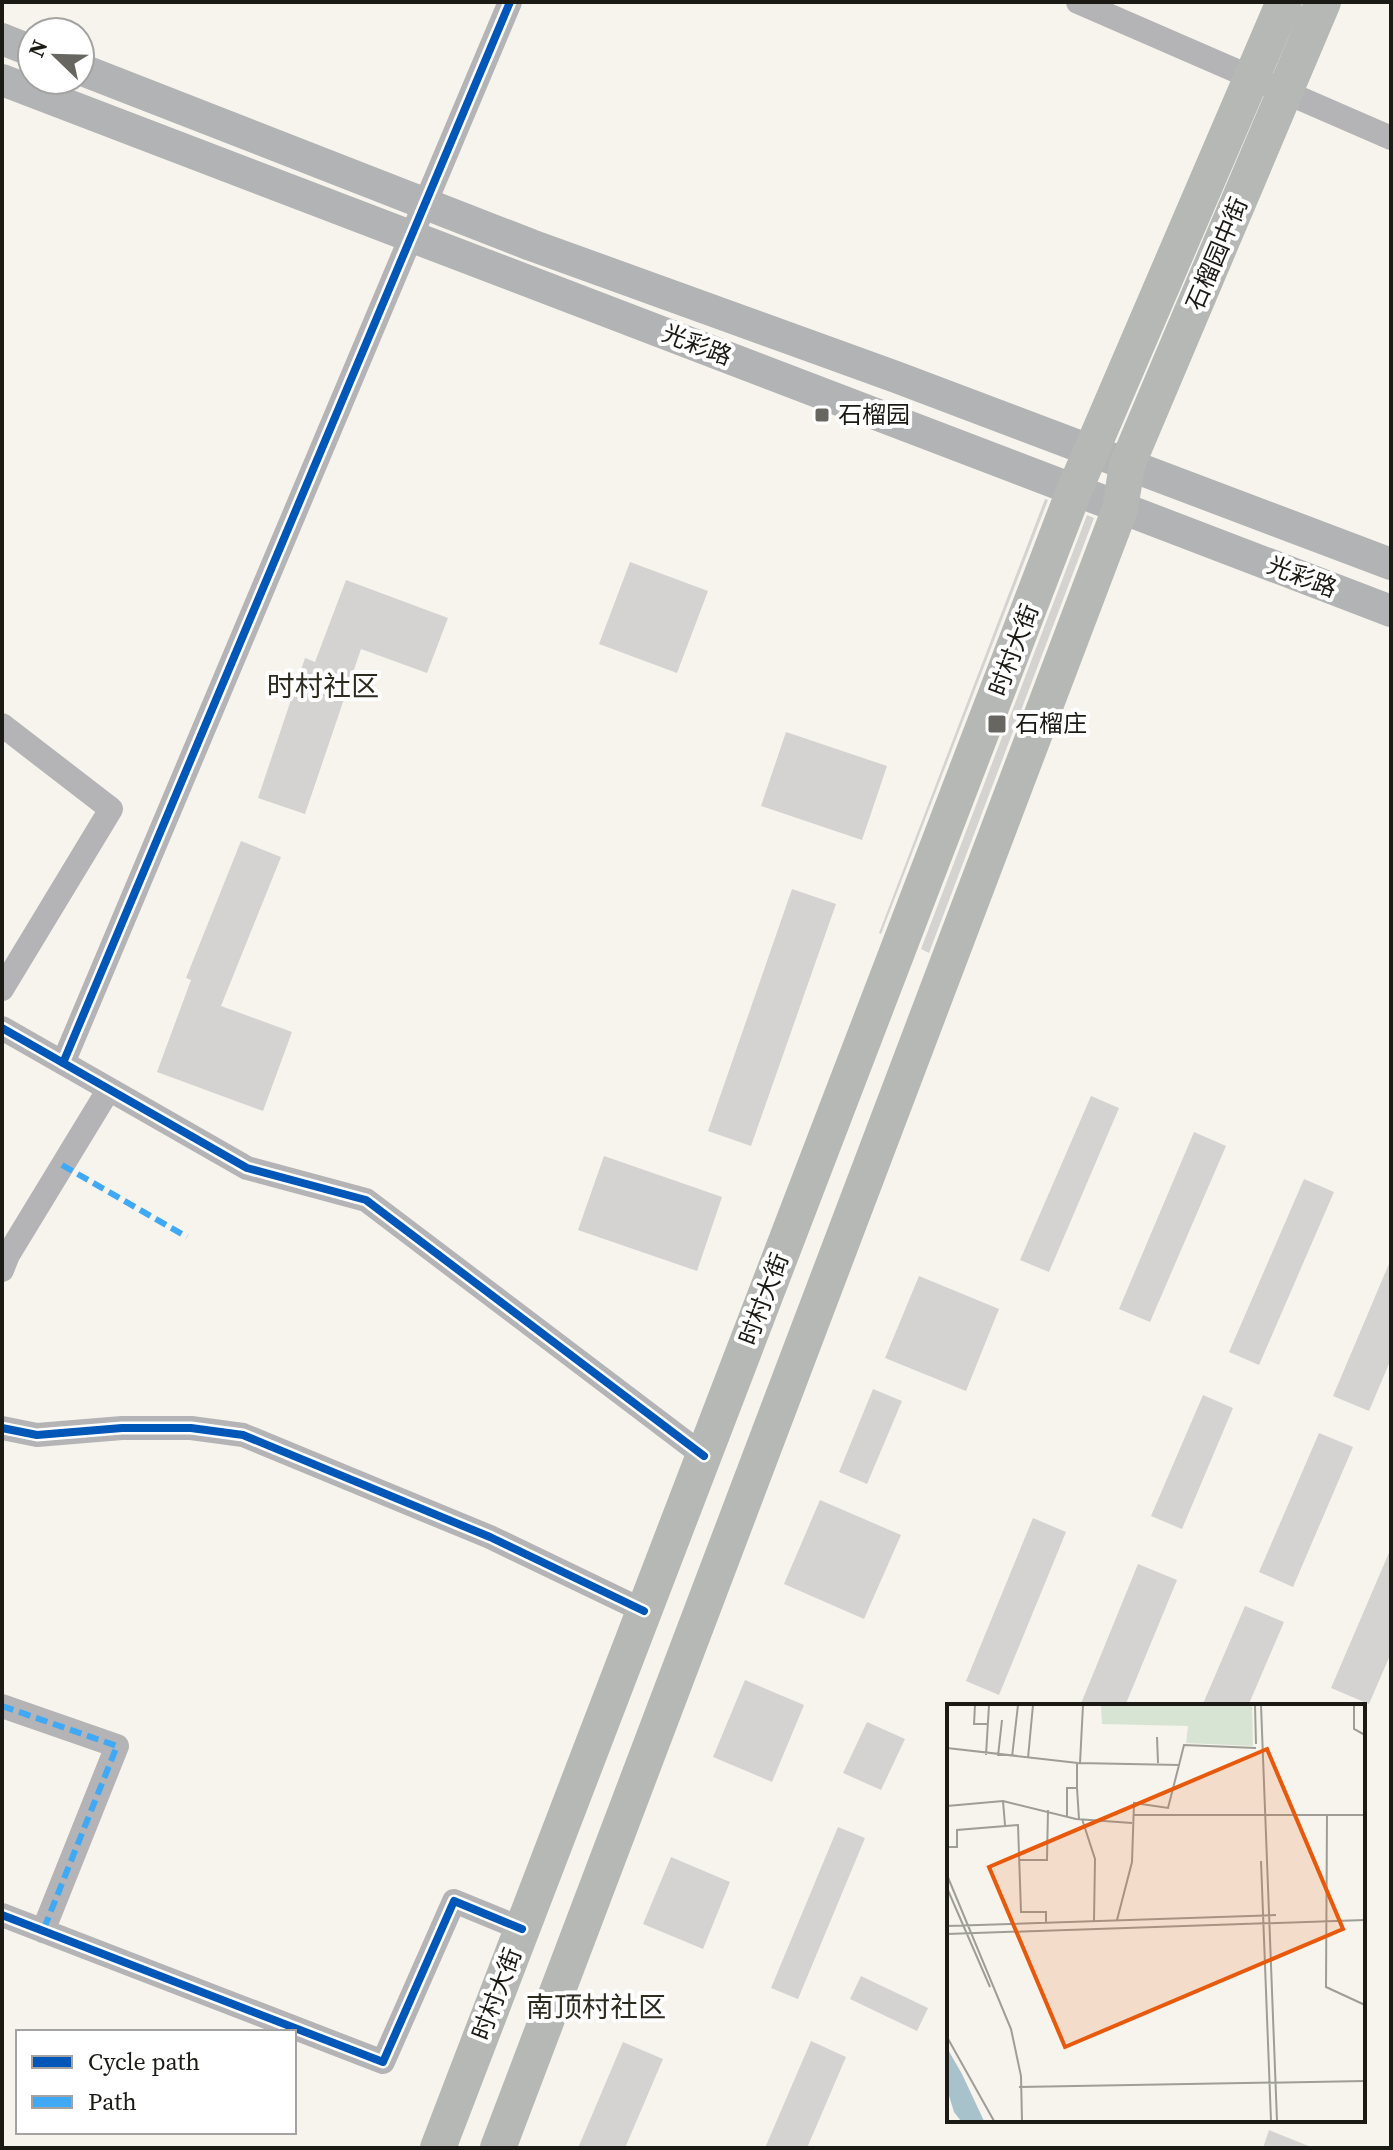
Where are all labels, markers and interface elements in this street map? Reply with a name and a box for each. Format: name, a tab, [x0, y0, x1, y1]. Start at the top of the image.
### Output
north arrow	[16, 16, 96, 96]
text: N	[21, 35, 55, 61]
street label: 石榴园中街	[1178, 192, 1255, 315]
street label: 光彩路	[658, 316, 737, 373]
place label: 石榴园	[838, 398, 910, 431]
marker: 石榴园	[813, 406, 831, 424]
street label: 光彩路	[1263, 548, 1342, 605]
street label: 时村大街	[981, 599, 1046, 701]
district label: 时村社区	[267, 667, 379, 705]
place label: 石榴庄	[1015, 707, 1087, 740]
marker: 石榴庄	[986, 713, 1008, 735]
street label: 时村大街	[731, 1248, 796, 1350]
inset map	[947, 1704, 1365, 2122]
street label: 时村大街	[464, 1943, 529, 2045]
district label: 南顶村社区	[526, 1988, 666, 2026]
legend	[16, 2030, 296, 2134]
text: Cycle path	[88, 2045, 200, 2078]
text: Path	[88, 2085, 137, 2118]

